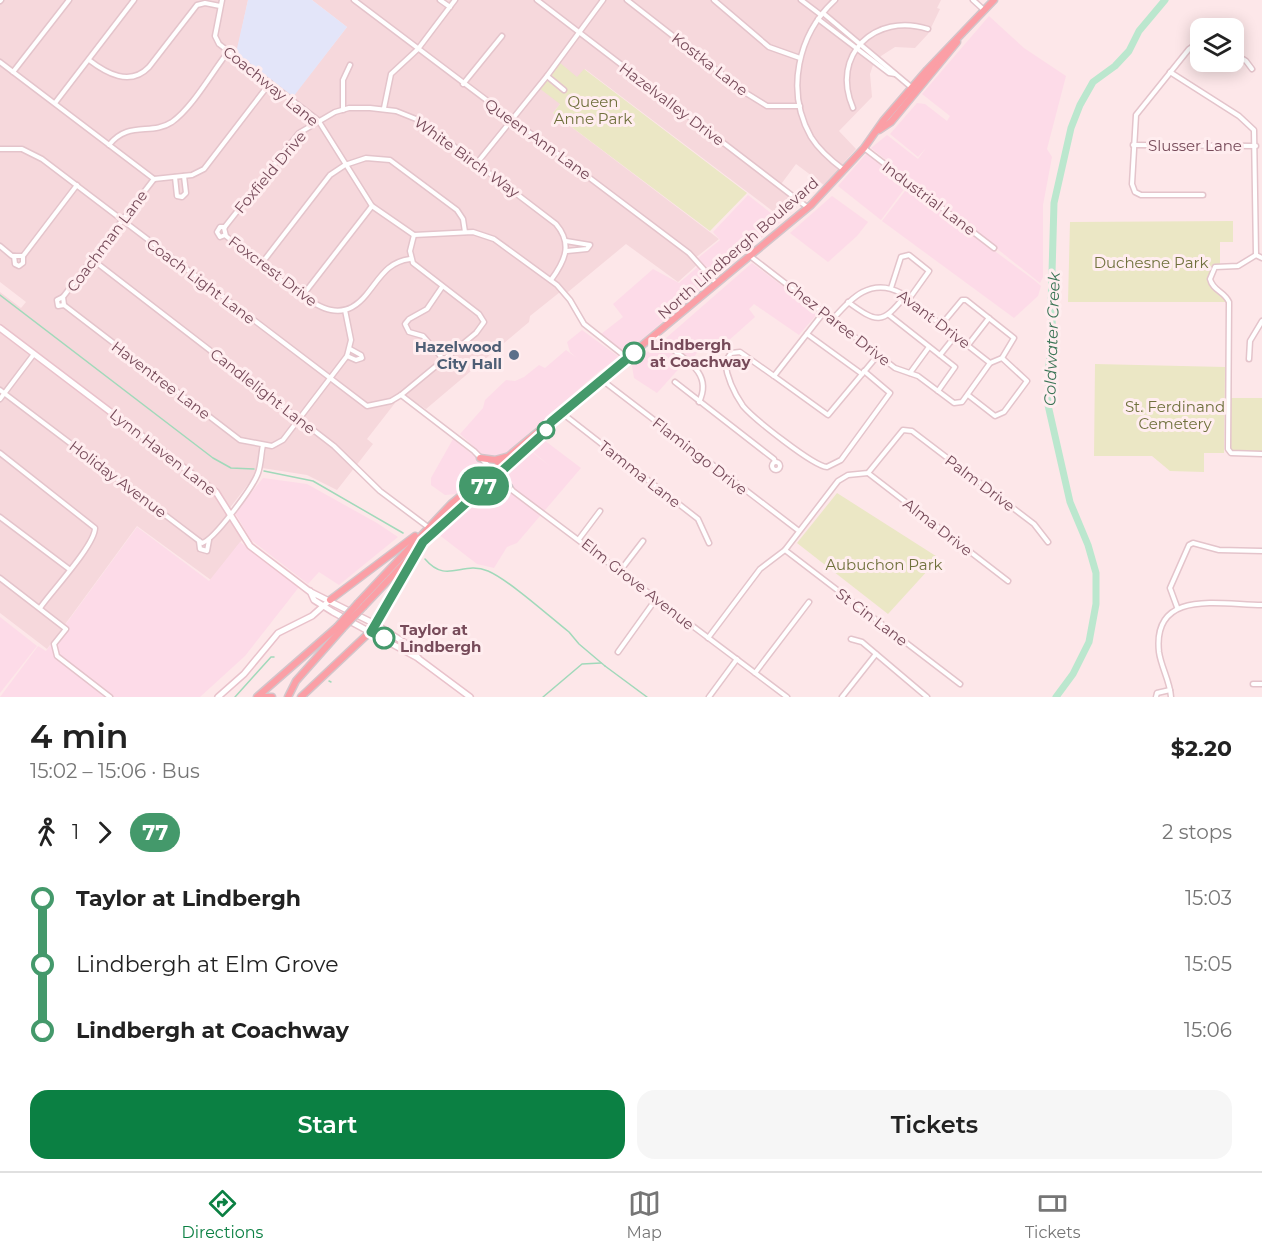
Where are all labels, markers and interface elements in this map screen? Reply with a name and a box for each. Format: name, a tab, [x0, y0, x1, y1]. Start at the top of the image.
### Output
map controls	[1190, 18, 1244, 72]
button: layers	[1190, 18, 1244, 72]
street label: Kostka Lane	[668, 28, 752, 100]
street label: Coachway Lane	[219, 42, 323, 130]
street label: Hazelvalley Drive	[616, 58, 728, 150]
park label: Queen Anne Park	[554, 92, 632, 128]
street label: Queen Ann Lane	[481, 94, 595, 184]
street label: White Birch Way	[411, 112, 524, 202]
street label: Foxfield Drive	[230, 127, 310, 217]
street label: Slusser Lane	[1148, 136, 1242, 155]
street label: Industrial Lane	[879, 157, 979, 239]
street label: North Lindbergh Boulevard	[654, 173, 822, 323]
street label: Coachman Lane	[62, 186, 152, 296]
street label: Foxcrest Drive	[225, 231, 321, 311]
street label: Coach Light Lane	[143, 234, 259, 328]
park label: Duchesne Park	[1094, 253, 1208, 272]
water label: Coldwater Creek	[1040, 270, 1064, 406]
street label: Chez Paree Drive	[782, 276, 894, 370]
street label: Avant Drive	[894, 285, 974, 353]
place label: Lindbergh at Coachway	[650, 335, 751, 371]
street label: Haventree Lane	[108, 337, 214, 423]
place label: Hazelwood City Hall	[415, 337, 502, 373]
marker: Lindbergh at Coachway	[623, 342, 645, 364]
street label: Candlelight Lane	[207, 344, 319, 438]
marker: Hazelwood City Hall	[507, 348, 521, 362]
park label: St. Ferdinand Cemetery	[1125, 397, 1225, 433]
street label: Lynn Haven Lane	[106, 404, 220, 500]
street label: Flamingo Drive	[649, 413, 751, 499]
unlabelled marker	[537, 421, 555, 439]
street label: Holiday Avenue	[66, 436, 170, 522]
street label: Tamma Lane	[595, 436, 685, 512]
street label: Palm Drive	[941, 451, 1019, 515]
line badge: 77	[457, 466, 511, 506]
text: 77	[471, 474, 497, 499]
street label: Alma Drive	[900, 494, 976, 560]
street label: Elm Grove Avenue	[578, 534, 698, 634]
park label: Aubuchon Park	[825, 555, 943, 574]
street label: St Cin Lane	[832, 584, 912, 650]
place label: Taylor at Lindbergh	[400, 620, 481, 656]
marker: Taylor at Lindbergh	[373, 627, 395, 649]
text: 4 min	[30, 716, 128, 756]
text: $2.20	[1171, 735, 1232, 762]
text: 15:02 – 15:06 · Bus	[30, 759, 200, 783]
icon: walk	[30, 816, 63, 849]
icon: forward	[88, 816, 121, 849]
text: 1	[72, 820, 79, 844]
text: 77	[142, 820, 168, 845]
text: 2 stops	[1162, 820, 1232, 844]
text: Taylor at Lindbergh	[76, 885, 301, 912]
text: 15:03	[1185, 886, 1232, 910]
text: Lindbergh at Elm Grove	[76, 951, 338, 978]
text: 15:05	[1185, 952, 1232, 976]
text: Lindbergh at Coachway	[76, 1017, 349, 1044]
text: 15:06	[1184, 1018, 1232, 1042]
button: Start	[30, 1090, 625, 1159]
button: Tickets	[637, 1090, 1232, 1159]
tab: Directions	[181, 1187, 263, 1242]
tab: Map	[626, 1187, 662, 1242]
tab: Tickets	[1025, 1187, 1081, 1242]

